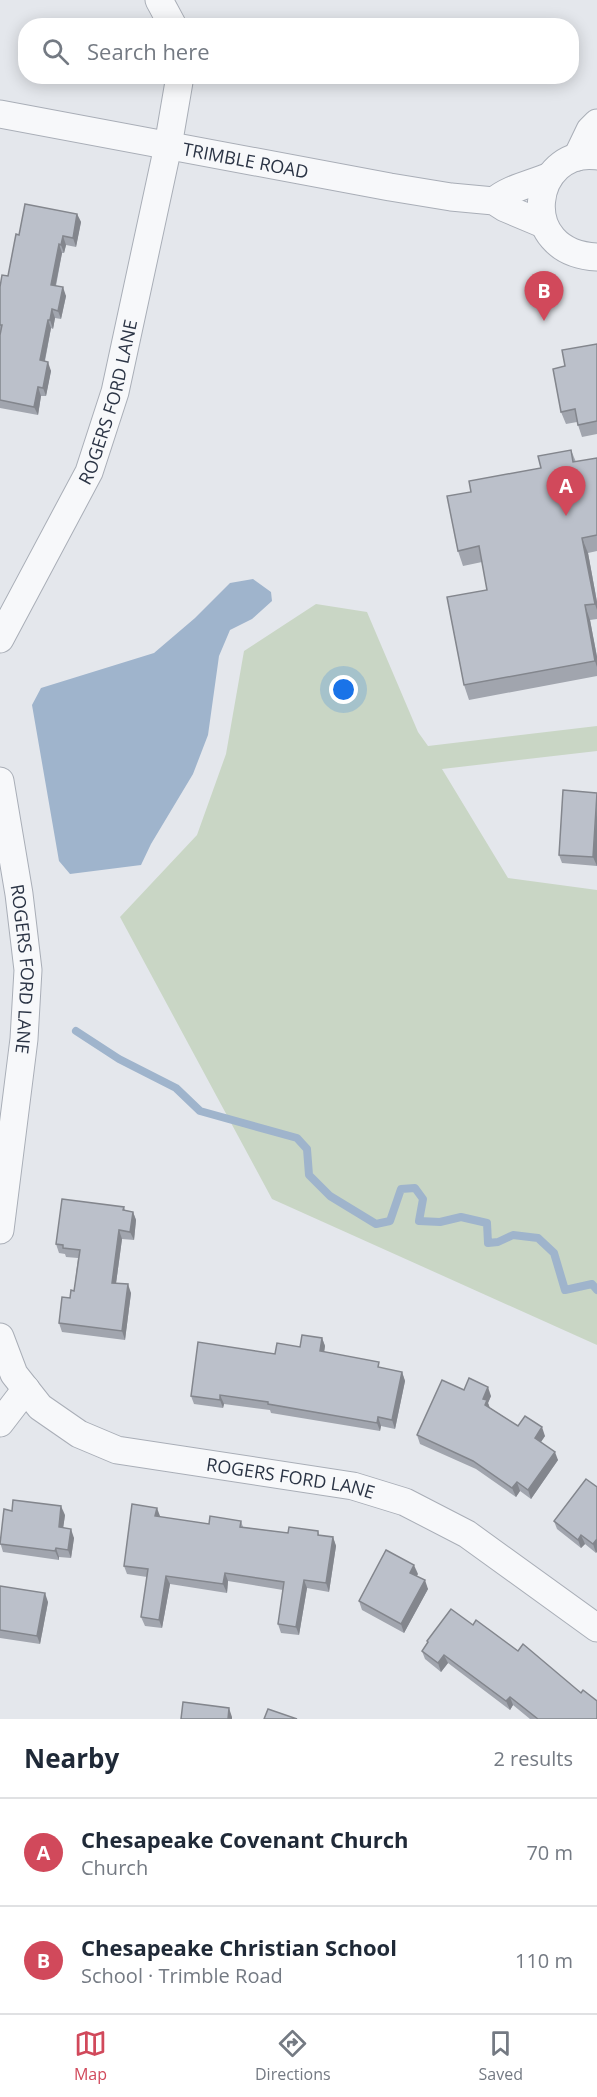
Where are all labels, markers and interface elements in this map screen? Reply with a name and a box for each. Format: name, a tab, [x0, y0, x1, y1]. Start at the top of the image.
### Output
search box	[18, 18, 579, 84]
icon: search	[39, 35, 72, 68]
text: Search here	[87, 36, 210, 66]
street label: TRIMBLE ROAD	[181, 136, 311, 184]
pin: B	[524, 272, 564, 321]
street label: ROGERS FORD LANE	[73, 317, 142, 489]
pin: A	[546, 466, 586, 516]
your location	[329, 675, 358, 704]
street label: ROGERS FORD LANE	[6, 882, 40, 1055]
street label: ROGERS FORD LANE	[205, 1452, 378, 1504]
text: Nearby	[24, 1740, 119, 1776]
text: 2 results	[493, 1745, 573, 1772]
text: Chesapeake Covenant Church	[81, 1824, 409, 1854]
text: A	[37, 1839, 50, 1866]
text: 70 m	[526, 1839, 573, 1866]
text: Church	[81, 1854, 148, 1881]
text: Chesapeake Christian School	[81, 1932, 397, 1962]
text: B	[37, 1947, 50, 1974]
text: 110 m	[515, 1947, 573, 1974]
text: School · Trimble Road	[81, 1962, 283, 1989]
tab: Map	[74, 2027, 107, 2085]
tab: Directions	[255, 2027, 331, 2085]
tab: Saved	[479, 2027, 523, 2085]

